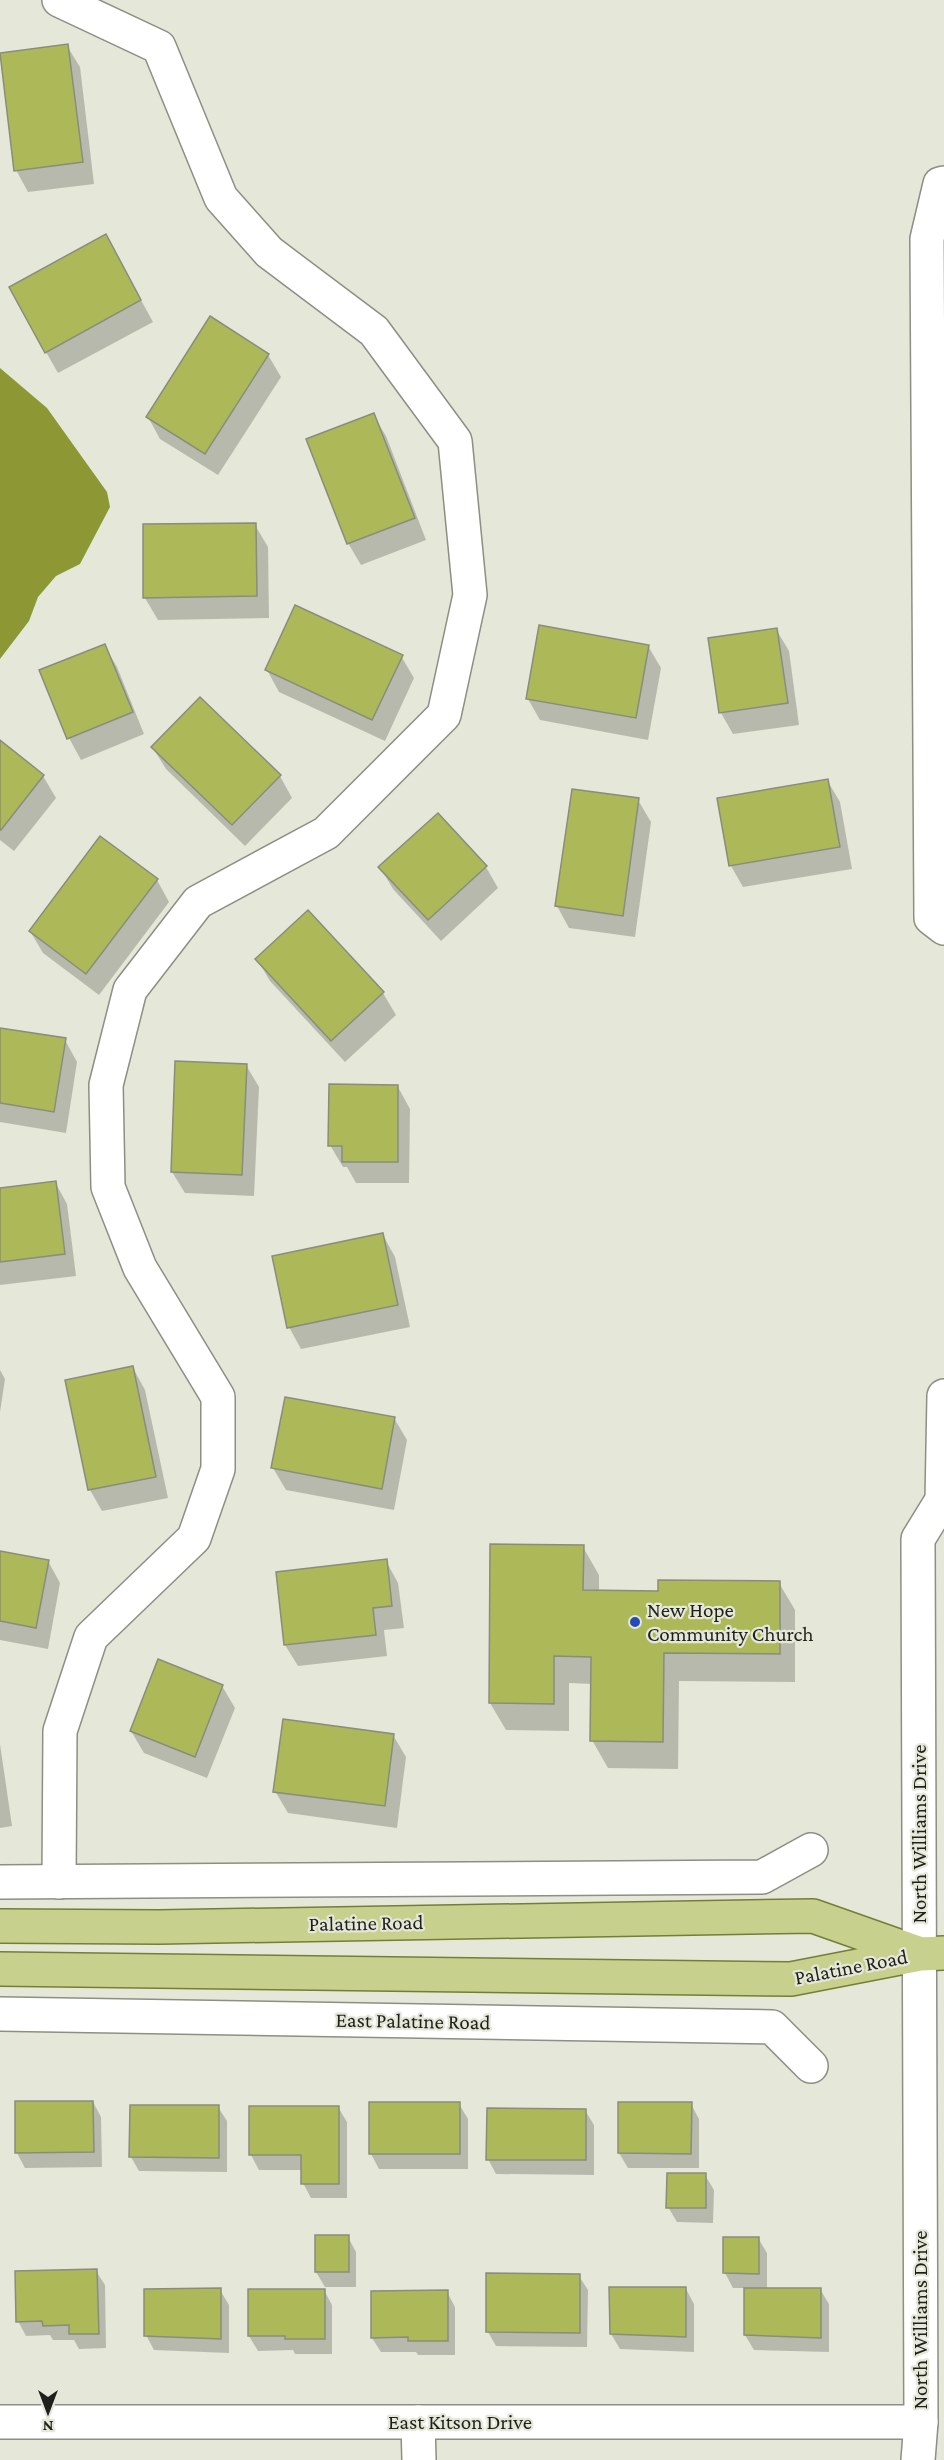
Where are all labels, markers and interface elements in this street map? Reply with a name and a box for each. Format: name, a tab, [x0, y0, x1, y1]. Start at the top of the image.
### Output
place label: New Hope Community Church	[647, 1598, 814, 1646]
marker: New Hope Community Church	[628, 1615, 642, 1629]
street label: North Williams Drive	[907, 1744, 931, 1924]
street label: Palatine Road	[308, 1910, 424, 1936]
street label: Palatine Road	[792, 1944, 910, 1990]
street label: East Palatine Road	[335, 2008, 491, 2034]
street label: North Williams Drive	[908, 2230, 932, 2410]
north arrow	[18, 2382, 78, 2442]
street label: East Kitson Drive	[388, 2410, 532, 2434]
text: N	[42, 2418, 53, 2435]

